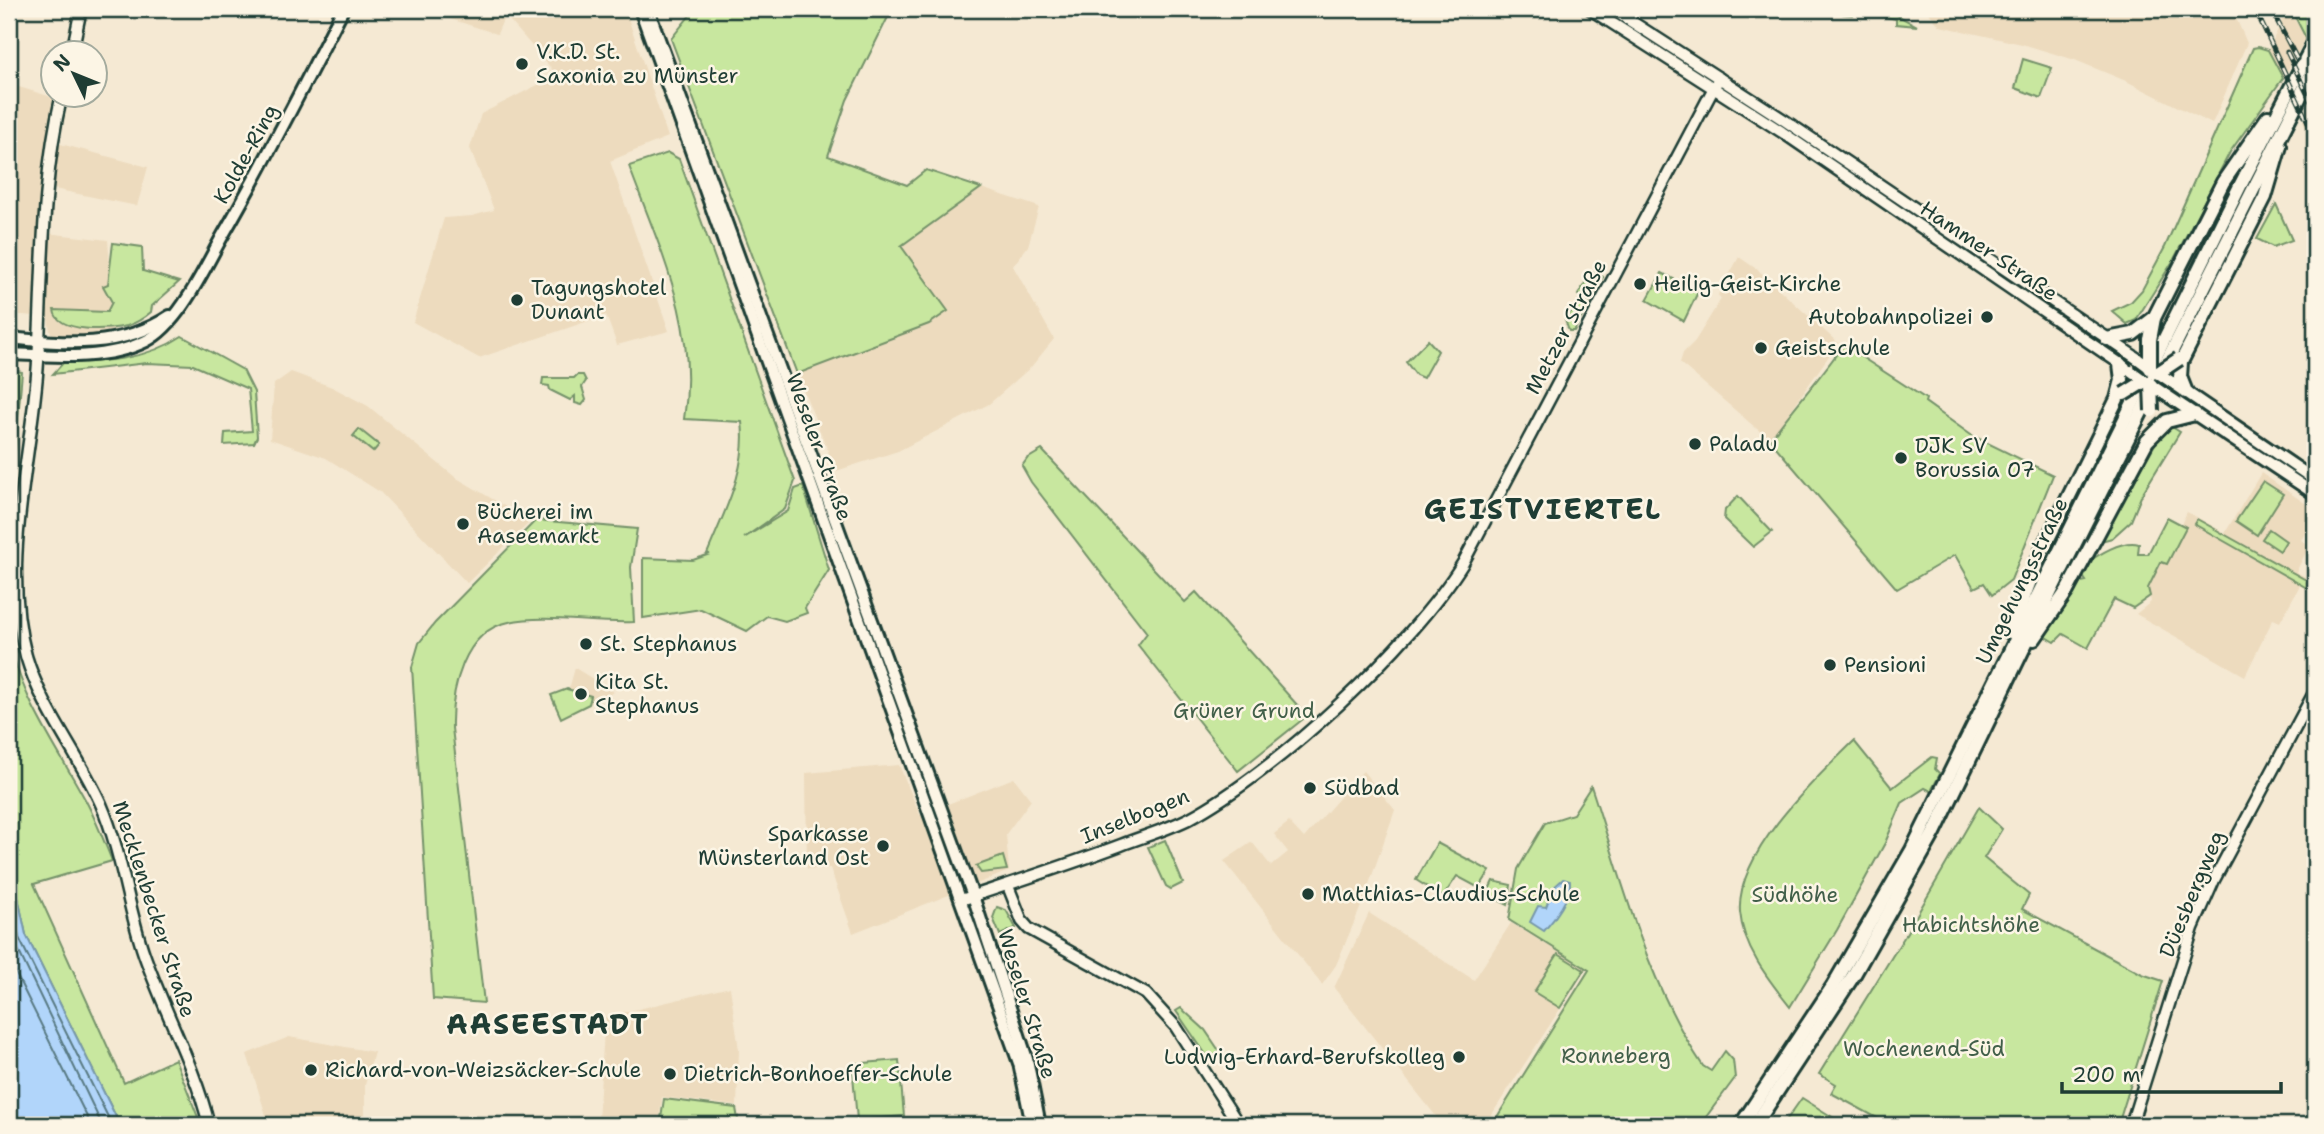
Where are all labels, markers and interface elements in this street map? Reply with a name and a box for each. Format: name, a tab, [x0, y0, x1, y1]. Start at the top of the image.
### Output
north arrow	[38, 38, 108, 108]
place label: V.K.D. St. Saxonia zu Münster	[536, 38, 739, 90]
text: N	[48, 49, 76, 77]
marker: V.K.D. St. Saxonia zu Münster	[514, 56, 530, 72]
street label: Kolde-Ring	[207, 99, 285, 209]
street label: Hammer Straße	[1915, 195, 2063, 307]
street label: Metzer Straße	[1519, 255, 1613, 399]
place label: Heilig-Geist-Kirche	[1654, 270, 1841, 298]
place label: Tagungshotel Dunant	[531, 274, 667, 326]
marker: Heilig-Geist-Kirche	[1632, 276, 1648, 292]
marker: Tagungshotel Dunant	[509, 292, 525, 308]
place label: Autobahnpolizei	[1808, 303, 1973, 331]
marker: Autobahnpolizei	[1979, 309, 1995, 325]
place label: Geistschule	[1775, 334, 1891, 362]
marker: Geistschule	[1753, 340, 1769, 356]
street label: Weseler Straße	[779, 369, 859, 525]
place label: Paladu	[1709, 430, 1777, 458]
place label: DJK SV Borussia 07	[1915, 432, 2035, 484]
marker: Paladu	[1687, 436, 1703, 452]
marker: DJK SV Borussia 07	[1893, 450, 1909, 466]
district label: GEISTVIERTEL	[1424, 490, 1662, 528]
street label: Umgehungsstraße	[1969, 493, 2075, 669]
place label: Bücherei im Aaseemarkt	[477, 498, 599, 550]
marker: Bücherei im Aaseemarkt	[455, 516, 471, 532]
place label: St. Stephanus	[600, 630, 737, 658]
marker: St. Stephanus	[578, 636, 594, 652]
place label: Pensioni	[1844, 651, 1927, 679]
marker: Pensioni	[1822, 657, 1838, 673]
place label: Kita St. Stephanus	[595, 668, 699, 720]
marker: Kita St. Stephanus	[573, 686, 589, 702]
park label: Grüner Grund	[1173, 697, 1315, 725]
place label: Südbad	[1324, 774, 1399, 802]
marker: Südbad	[1302, 780, 1318, 796]
street label: Inselbogen	[1077, 782, 1193, 850]
street label: Mecklenbecker Straße	[106, 797, 202, 1021]
place label: Sparkasse Münsterland Ost	[698, 820, 869, 872]
street label: Düesbergweg	[2153, 826, 2231, 962]
marker: Sparkasse Münsterland Ost	[875, 838, 891, 854]
place label: Matthias-Claudius-Schule	[1322, 880, 1580, 908]
park label: Südhöhe	[1752, 881, 1838, 909]
marker: Matthias-Claudius-Schule	[1300, 886, 1316, 902]
park label: Habichtshöhe	[1902, 911, 2040, 939]
street label: Weseler Straße	[991, 926, 1063, 1082]
district label: AASEESTADT	[446, 1005, 650, 1043]
park label: Wochenend-Süd	[1843, 1035, 2005, 1063]
park label: Ronneberg	[1561, 1042, 1671, 1070]
place label: Ludwig-Erhard-Berufskolleg	[1164, 1043, 1445, 1071]
marker: Ludwig-Erhard-Berufskolleg	[1451, 1049, 1467, 1065]
scale bar	[2062, 1050, 2280, 1094]
place label: Richard-von-Weizsäcker-Schule	[325, 1056, 641, 1084]
place label: Dietrich-Bonhoeffer-Schule	[684, 1060, 953, 1088]
text: 200 m	[2072, 1061, 2141, 1089]
marker: Richard-von-Weizsäcker-Schule	[303, 1062, 319, 1078]
marker: Dietrich-Bonhoeffer-Schule	[662, 1066, 678, 1082]

